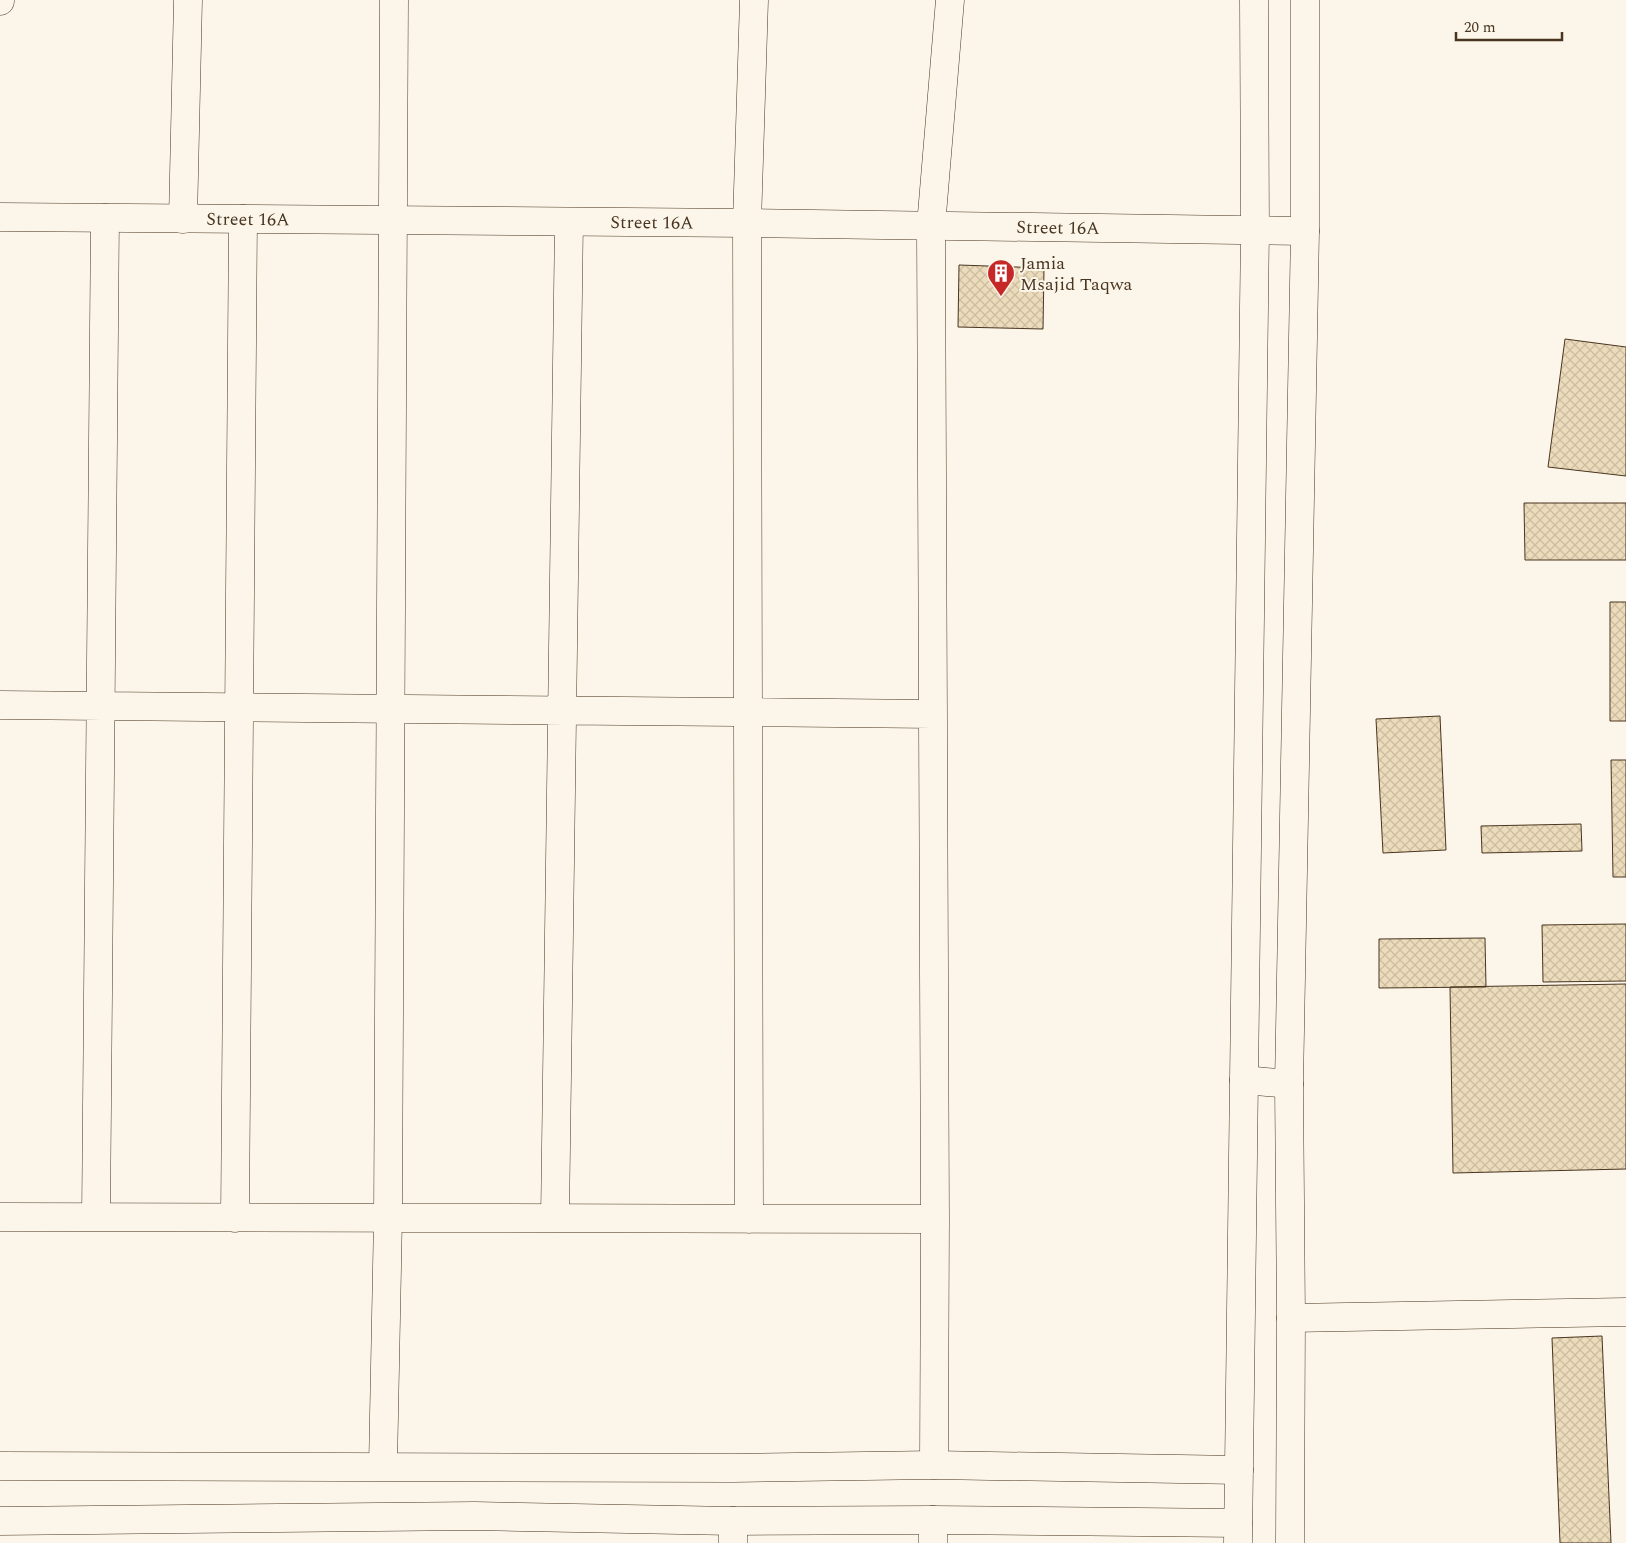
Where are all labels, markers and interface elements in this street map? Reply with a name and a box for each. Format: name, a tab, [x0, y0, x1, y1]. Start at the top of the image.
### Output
scale bar	[1456, 10, 1562, 42]
text: 20 m	[1464, 16, 1496, 39]
street label: Street 16A	[206, 205, 290, 233]
street label: Street 16A	[610, 208, 694, 236]
street label: Street 16A	[1016, 213, 1100, 242]
place label: Jamia Msajid Taqwa	[1020, 250, 1132, 298]
building icon: Jamia Msajid Taqwa	[986, 258, 1016, 297]

